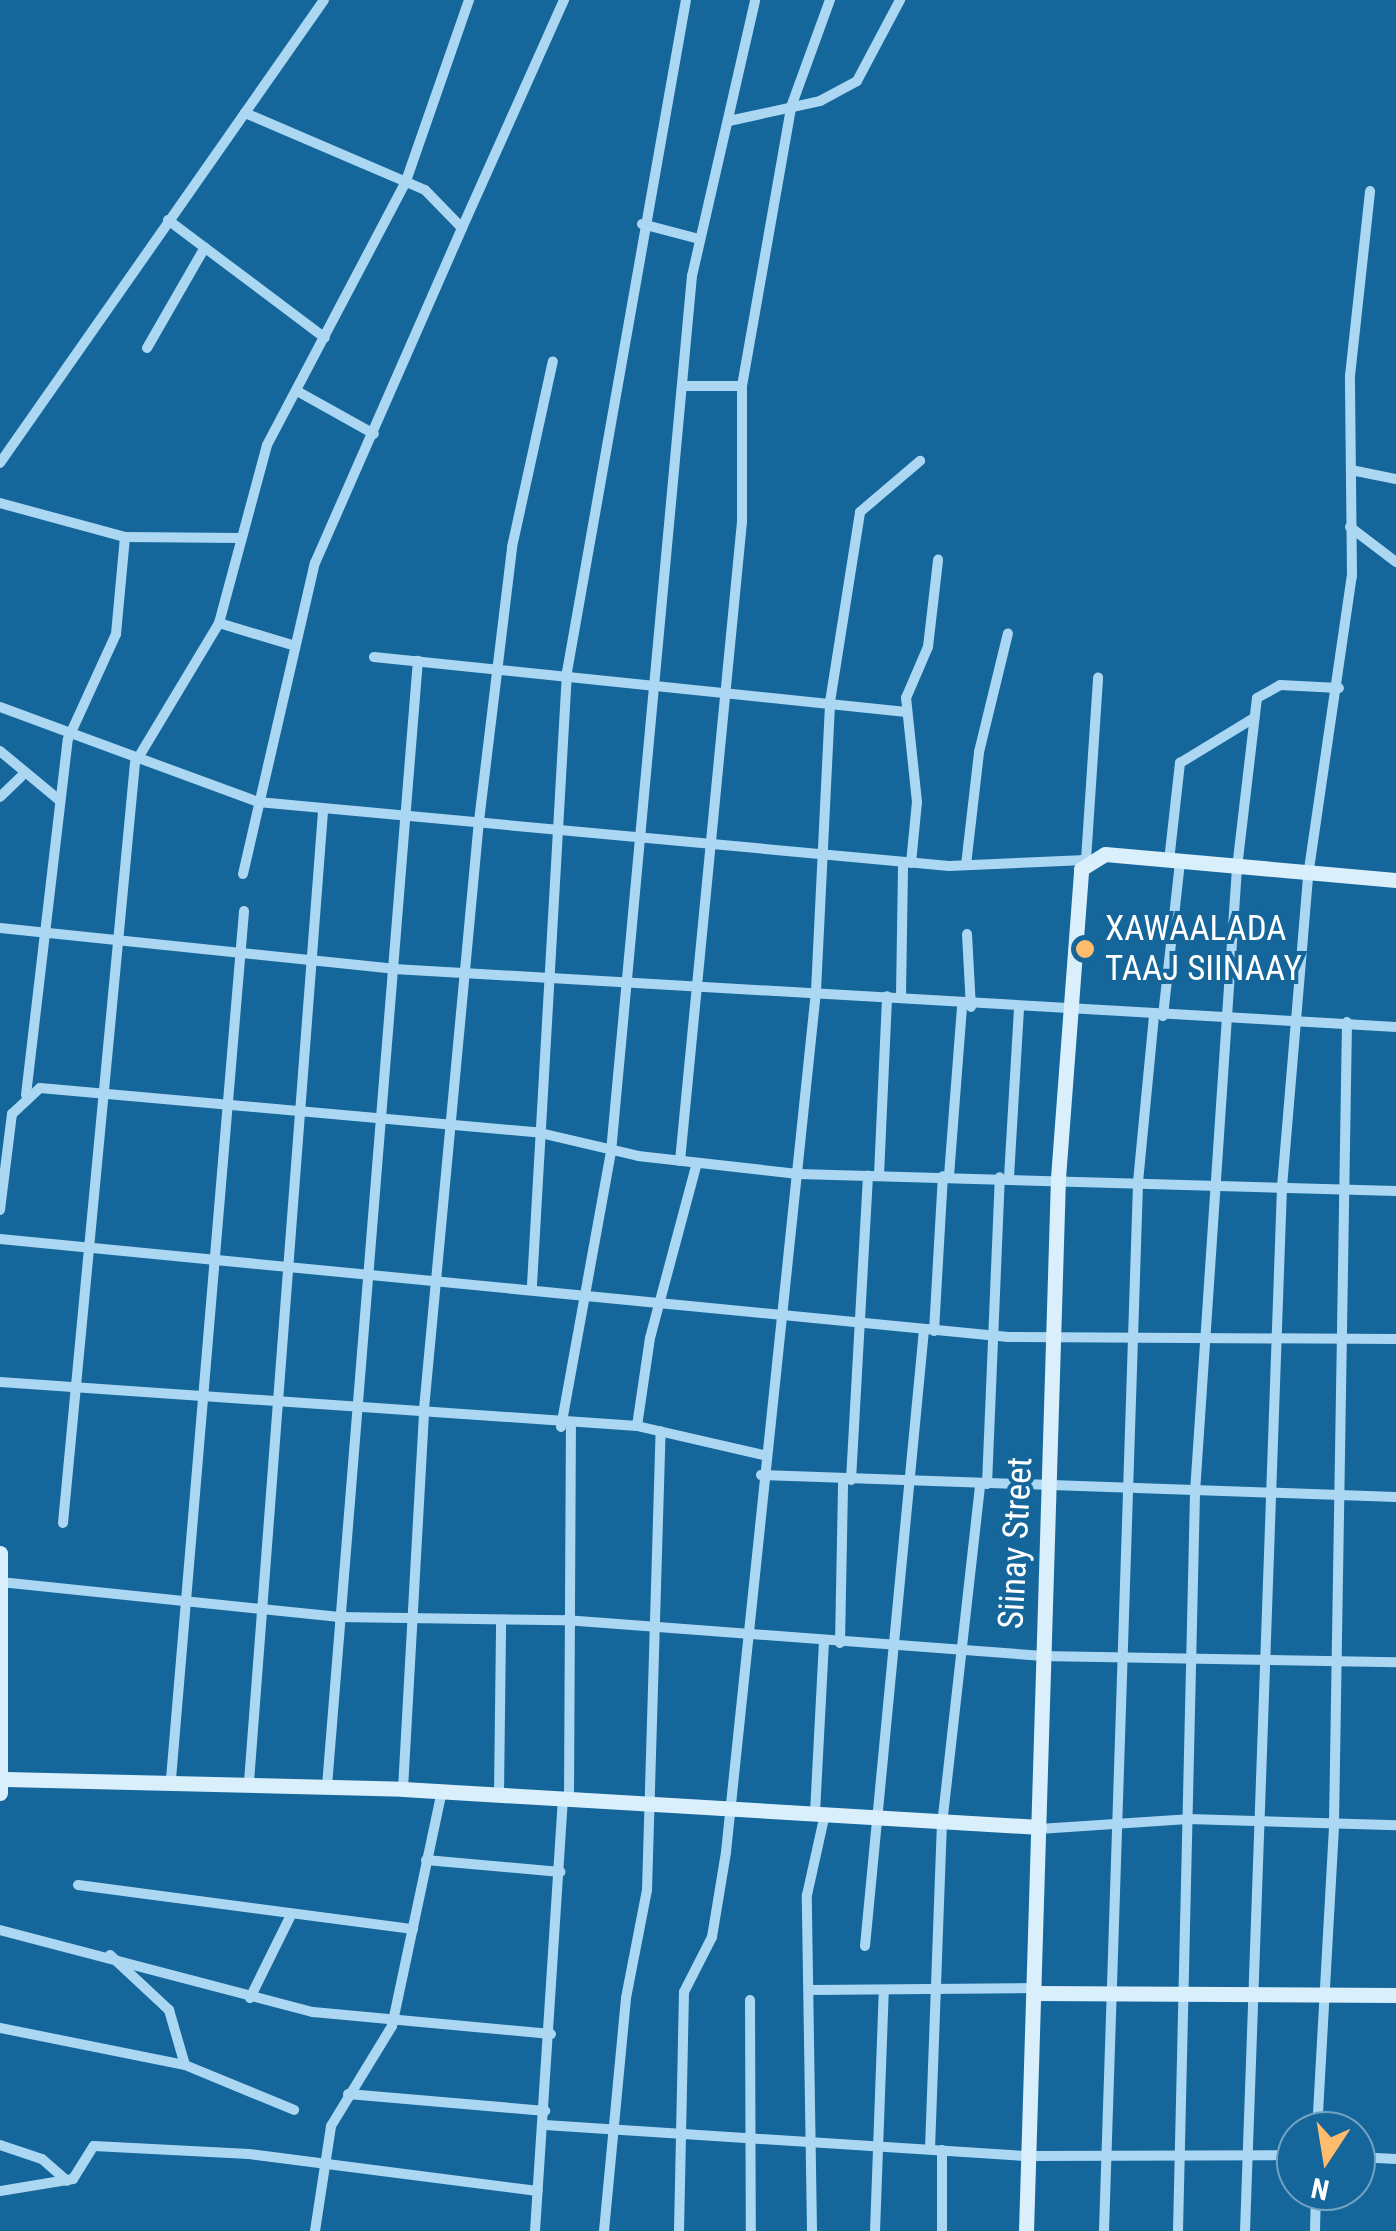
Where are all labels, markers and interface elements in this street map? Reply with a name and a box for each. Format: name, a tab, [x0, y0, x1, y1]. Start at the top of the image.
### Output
place label: XAWAALADA TAAJ SIINAAY	[1105, 908, 1302, 990]
marker: XAWAALADA TAAJ SIINAAY	[1074, 938, 1096, 960]
street label: Siinay Street	[991, 1456, 1041, 1630]
north arrow	[1276, 2111, 1376, 2211]
text: N	[1308, 2171, 1332, 2207]

